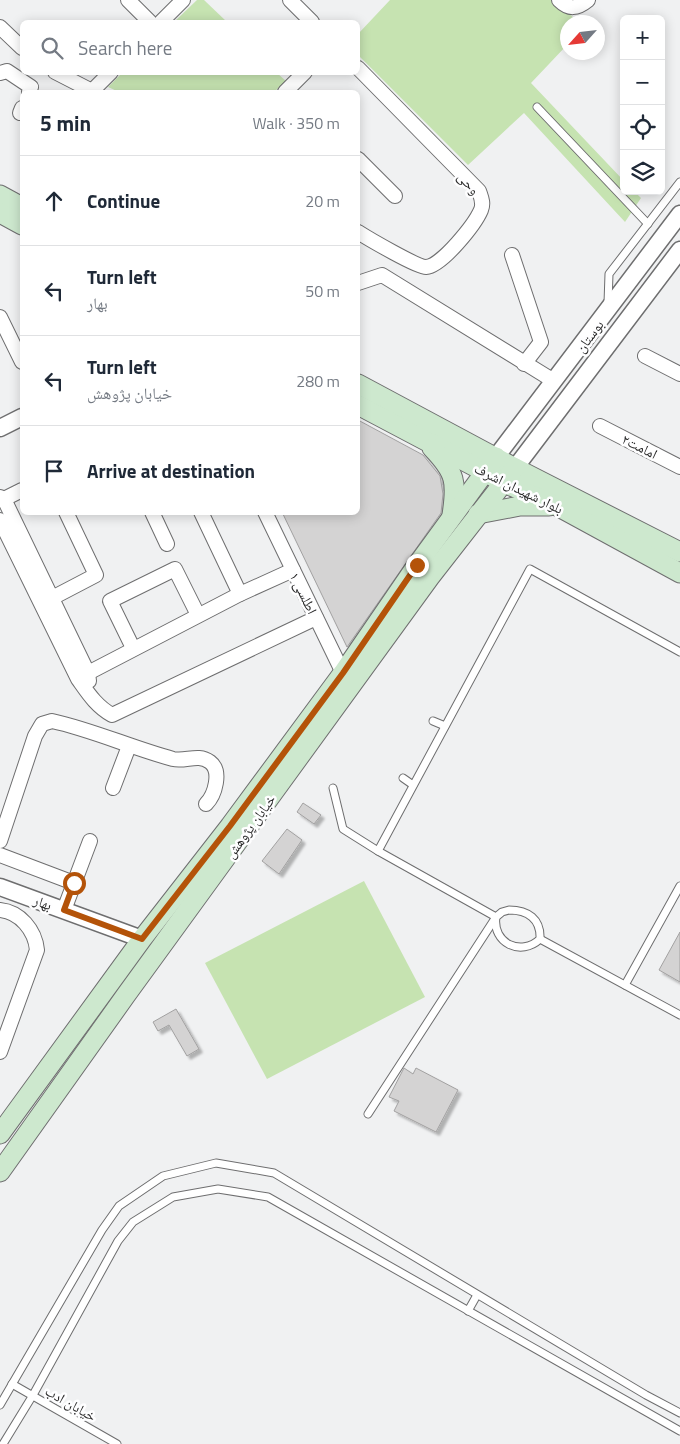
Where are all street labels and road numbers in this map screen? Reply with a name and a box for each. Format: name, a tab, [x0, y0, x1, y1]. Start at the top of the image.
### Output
street label: وحی	[453, 167, 485, 199]
street label: بوستان	[570, 315, 608, 357]
street label: امامت۲	[619, 428, 661, 464]
street label: بلوار شهیدان اشرف	[471, 457, 567, 519]
street label: اطلسی ۱	[285, 568, 323, 618]
street label: خیابان پژوهش	[220, 790, 280, 862]
street label: بهار	[30, 889, 55, 915]
street label: خیابان ادب	[41, 1380, 101, 1426]

